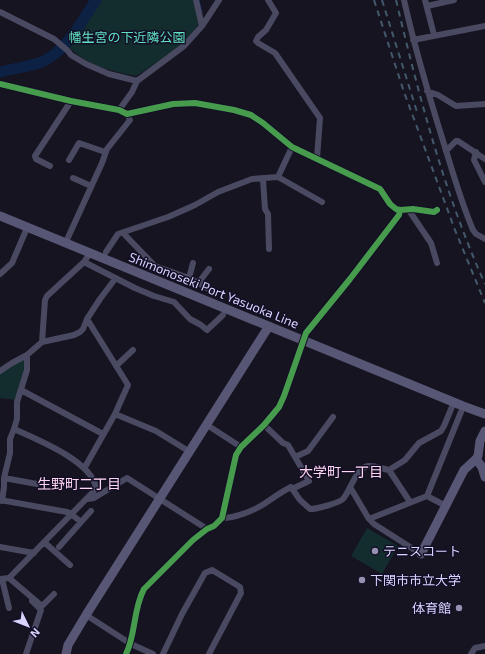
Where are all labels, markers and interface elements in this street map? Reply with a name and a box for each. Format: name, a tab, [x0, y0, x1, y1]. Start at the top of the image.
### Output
park label: 幡生宮の下近隣公園	[68, 29, 186, 45]
street label: Shimonoseki Port Yasuoka Line	[127, 248, 301, 332]
district label: 大学町一丁目	[299, 463, 383, 480]
district label: 生野町二丁目	[37, 475, 121, 492]
place label: テニスコート	[383, 543, 461, 559]
marker: テニスコート	[370, 546, 380, 556]
place label: 下関市市立大学	[370, 572, 461, 588]
marker: 下関市市立大学	[357, 575, 367, 585]
place label: 体育館	[412, 600, 451, 616]
marker: 体育館	[454, 603, 464, 613]
north arrow	[8, 606, 48, 646]
text: N	[28, 626, 43, 641]

